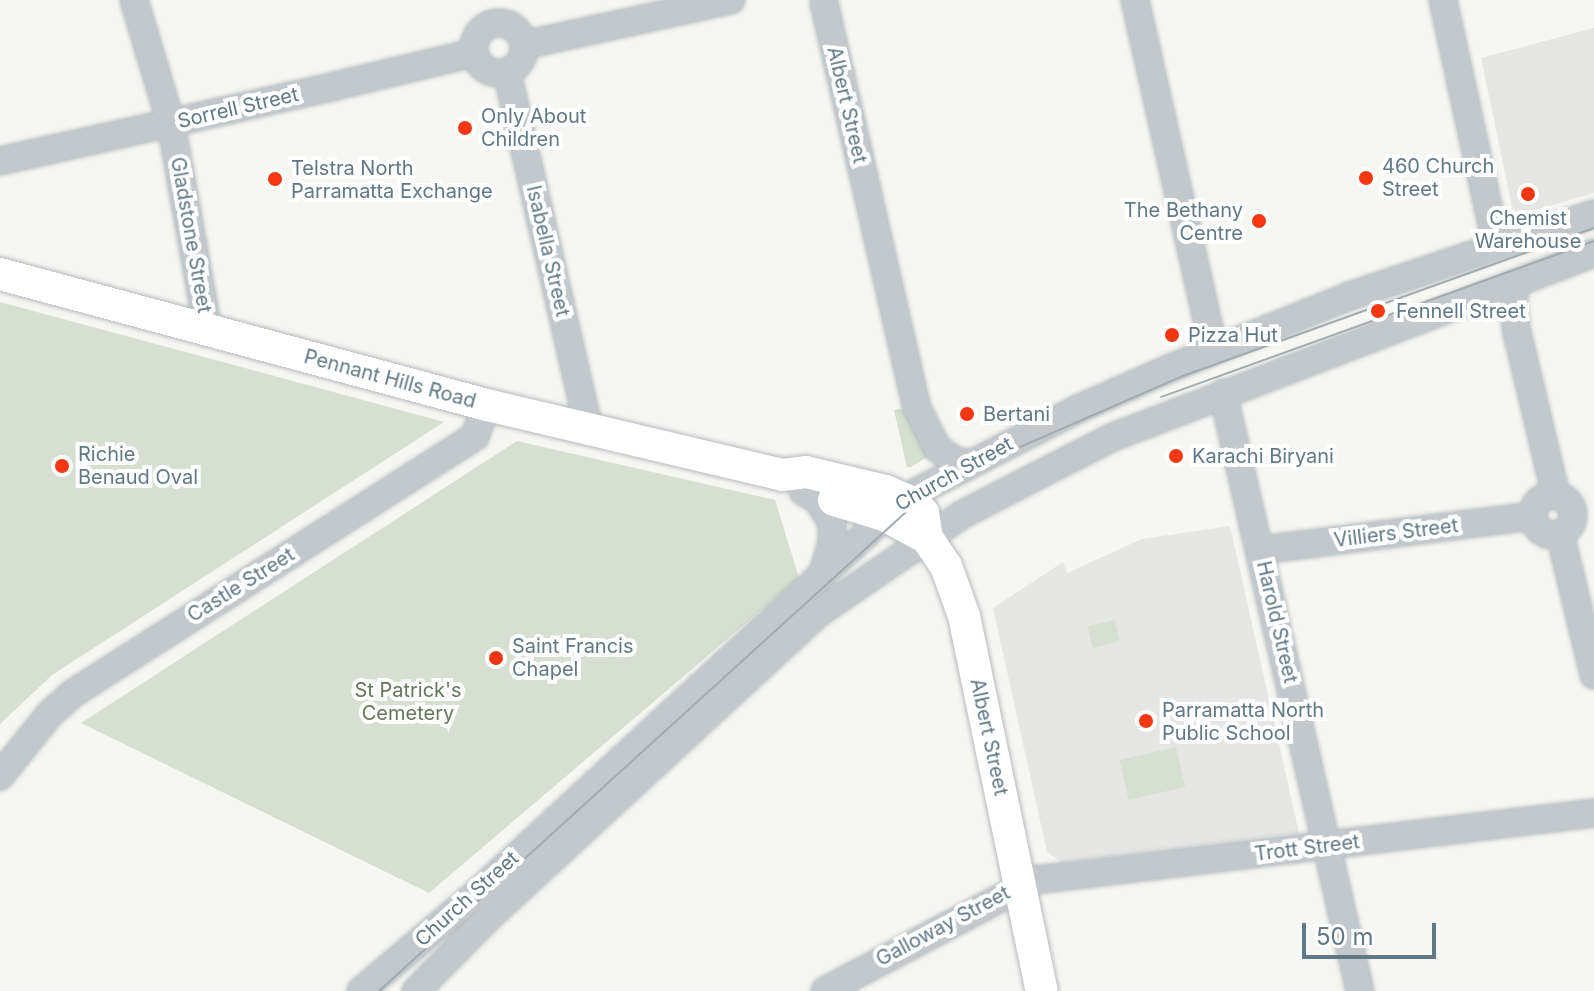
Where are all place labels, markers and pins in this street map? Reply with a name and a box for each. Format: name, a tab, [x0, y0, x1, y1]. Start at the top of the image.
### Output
place label: Only About Children	[481, 104, 586, 151]
marker: Only About Children	[456, 119, 474, 137]
place label: 460 Church Street	[1382, 154, 1494, 201]
place label: Telstra North Parramatta Exchange	[291, 156, 493, 203]
marker: 460 Church Street	[1357, 169, 1375, 187]
marker: Telstra North Parramatta Exchange	[266, 170, 284, 188]
marker: Chemist Warehouse	[1519, 185, 1537, 203]
place label: The Bethany Centre	[1124, 198, 1243, 245]
place label: Chemist Warehouse	[1475, 206, 1581, 253]
marker: The Bethany Centre	[1250, 212, 1268, 230]
place label: Fennell Street	[1396, 299, 1526, 323]
marker: Fennell Street	[1367, 300, 1389, 322]
place label: Pizza Hut	[1188, 323, 1278, 347]
marker: Pizza Hut	[1163, 326, 1181, 344]
place label: Bertani	[983, 402, 1050, 426]
marker: Bertani	[958, 405, 976, 423]
place label: Richie Benaud Oval	[78, 442, 198, 489]
place label: Karachi Biryani	[1192, 444, 1334, 468]
marker: Karachi Biryani	[1167, 447, 1185, 465]
marker: Richie Benaud Oval	[53, 457, 71, 475]
place label: Saint Francis Chapel	[512, 634, 634, 681]
marker: Saint Francis Chapel	[487, 649, 505, 667]
place label: Parramatta North Public School	[1162, 698, 1324, 745]
marker: Parramatta North Public School	[1137, 712, 1155, 730]

